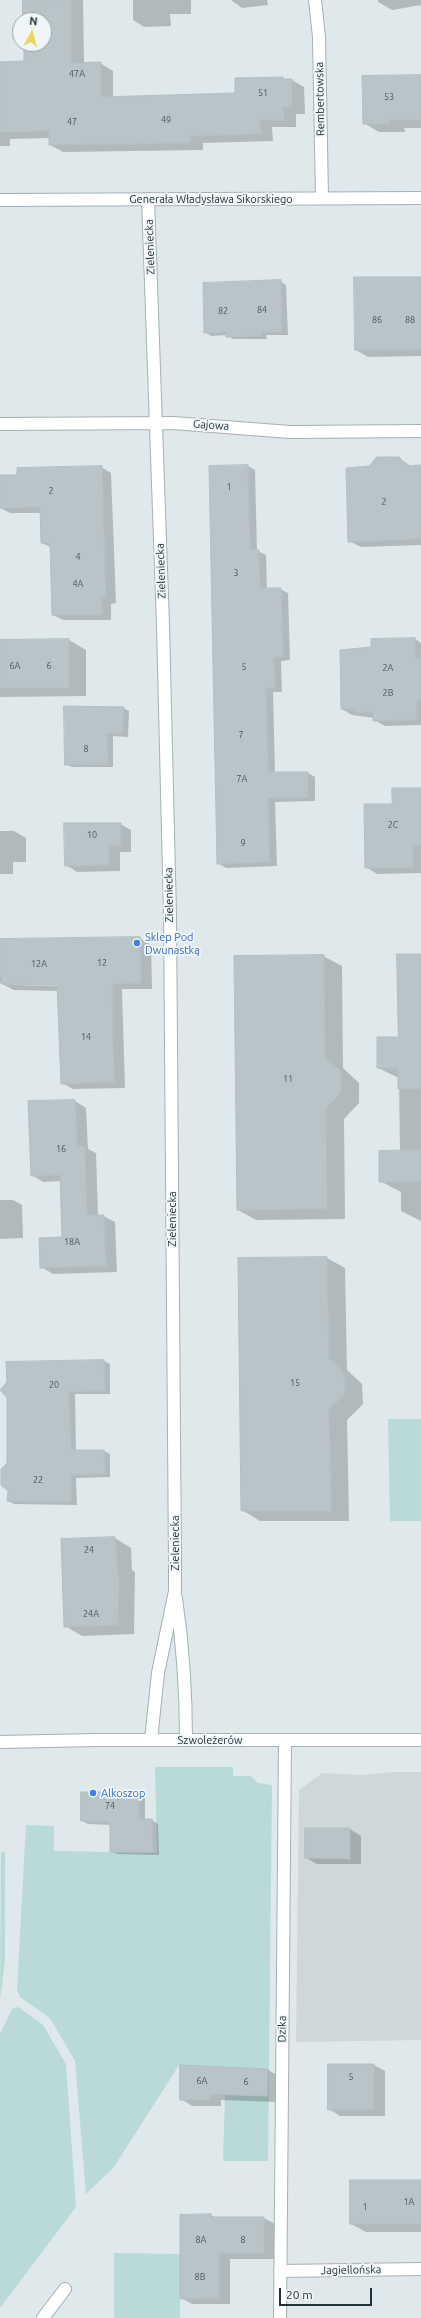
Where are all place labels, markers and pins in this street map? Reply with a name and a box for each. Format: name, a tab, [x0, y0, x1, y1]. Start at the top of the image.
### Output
place label: Sklep Pod Dwunastką	[145, 930, 200, 956]
marker: Sklep Pod Dwunastką	[132, 938, 142, 948]
place label: Alkoszop	[101, 1786, 145, 1800]
marker: Alkoszop	[88, 1788, 98, 1798]

